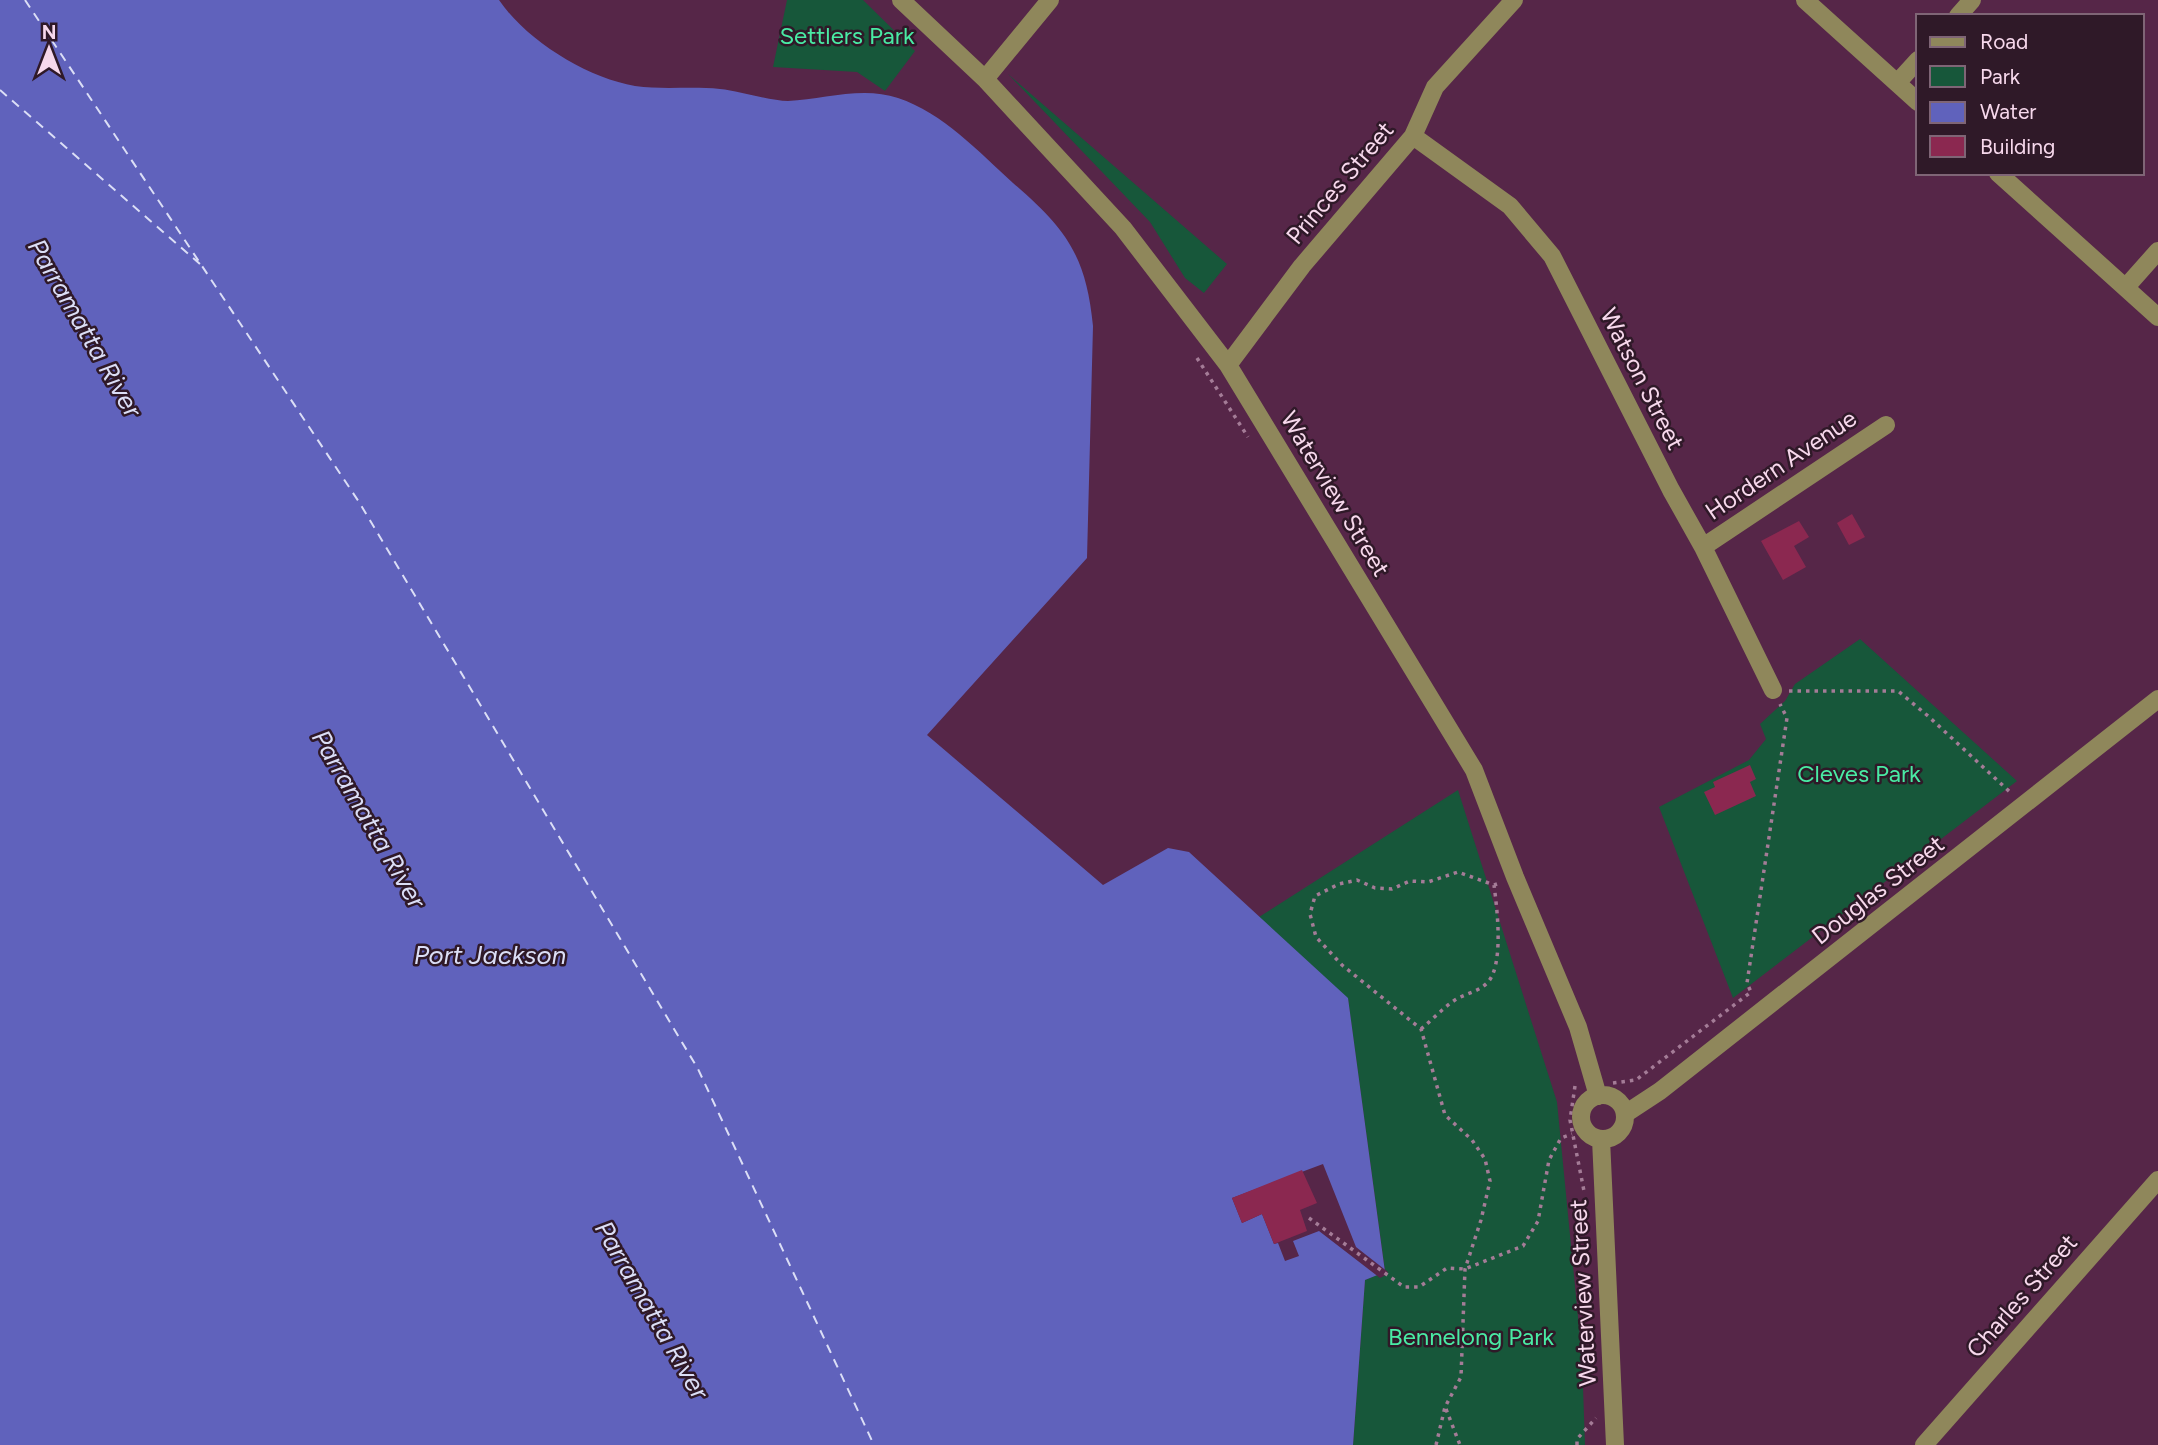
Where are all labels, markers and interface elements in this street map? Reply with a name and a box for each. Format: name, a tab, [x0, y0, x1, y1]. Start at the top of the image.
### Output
north arrow	[14, 14, 84, 84]
legend	[1916, 14, 2144, 175]
text: N	[42, 21, 56, 44]
park label: Settlers Park	[779, 21, 915, 50]
text: Road	[1980, 29, 2028, 54]
text: Park	[1980, 64, 2021, 89]
text: Water	[1980, 99, 2036, 124]
street label: Princes Street	[1280, 115, 1399, 250]
text: Building	[1980, 134, 2055, 159]
water label: Parramatta River	[21, 233, 150, 424]
street label: Watson Street	[1594, 303, 1691, 454]
street label: Hordern Avenue	[1700, 403, 1862, 526]
street label: Waterview Street	[1275, 406, 1396, 581]
water label: Parramatta River	[305, 724, 434, 915]
park label: Cleves Park	[1797, 759, 1921, 788]
street label: Douglas Street	[1806, 829, 1950, 950]
water label: Port Jackson	[414, 939, 566, 971]
street label: Waterview Street	[1563, 1199, 1602, 1387]
water label: Parramatta River	[588, 1215, 717, 1406]
street label: Charles Street	[1960, 1228, 2083, 1363]
park label: Bennelong Park	[1388, 1322, 1554, 1351]

